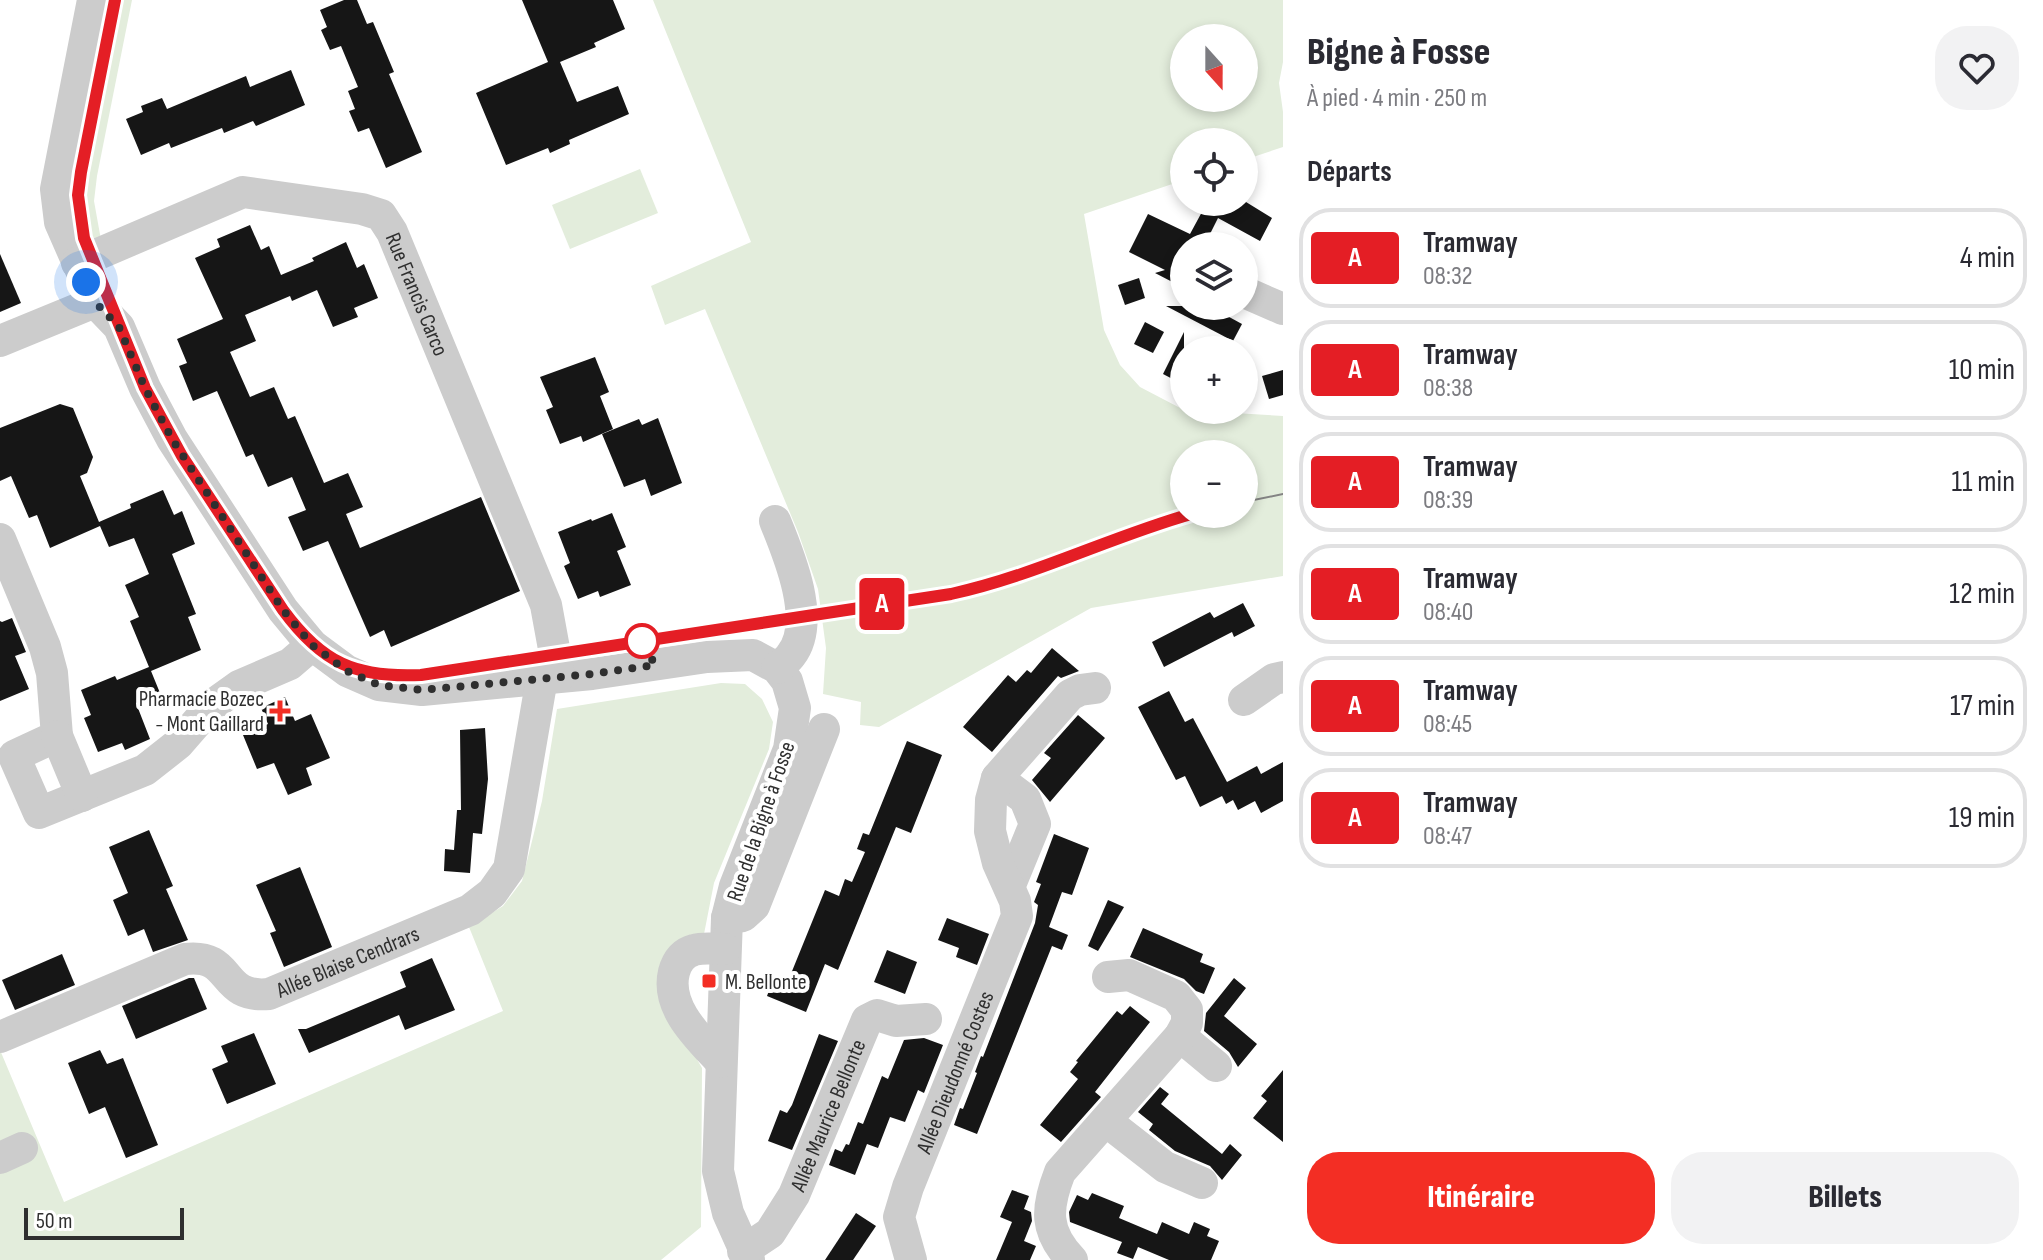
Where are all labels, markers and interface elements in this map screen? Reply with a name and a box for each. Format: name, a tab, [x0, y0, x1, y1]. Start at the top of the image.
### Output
north arrow	[1170, 24, 1258, 112]
map controls	[1170, 24, 1258, 528]
button: heart	[1935, 26, 2019, 110]
text: Bigne à Fosse	[1307, 30, 1491, 75]
text: À pied · 4 min · 250 m	[1307, 83, 1487, 114]
button: locate	[1170, 128, 1258, 216]
text: Départs	[1307, 154, 1392, 190]
text: Tramway	[1423, 225, 1518, 261]
street label: Rue Francis Carco	[379, 229, 454, 360]
button: layers	[1170, 232, 1258, 320]
text: 4 min	[1960, 240, 2015, 276]
text: A	[1348, 241, 1362, 274]
text: 08:32	[1423, 261, 1473, 292]
your location	[66, 262, 106, 302]
button: +	[1170, 336, 1258, 424]
text: Tramway	[1423, 337, 1518, 373]
text: 10 min	[1949, 352, 2015, 388]
text: A	[1348, 353, 1362, 386]
text: 08:38	[1423, 373, 1473, 404]
button: −	[1170, 440, 1258, 528]
text: Tramway	[1423, 449, 1518, 485]
text: 11 min	[1952, 464, 2015, 500]
text: A	[1348, 465, 1362, 498]
text: 08:39	[1423, 485, 1473, 516]
text: Tramway	[1423, 561, 1518, 597]
text: 12 min	[1949, 576, 2015, 612]
text: A	[1348, 577, 1362, 610]
line badge: A	[856, 578, 908, 630]
text: A	[875, 587, 889, 620]
text: 08:40	[1423, 597, 1473, 628]
unlabelled marker	[625, 624, 659, 658]
text: Tramway	[1423, 673, 1518, 709]
place label: Pharmacie Bozec - Mont Gaillard	[139, 686, 264, 738]
text: 17 min	[1950, 688, 2015, 724]
text: A	[1348, 689, 1362, 722]
marker: Pharmacie Bozec - Mont Gaillard	[271, 702, 289, 720]
text: 08:45	[1423, 709, 1472, 740]
street label: Rue de la Bigne à Fosse	[721, 738, 801, 905]
text: Tramway	[1423, 785, 1518, 821]
text: 19 min	[1949, 800, 2015, 836]
text: A	[1348, 801, 1362, 834]
text: 08:47	[1423, 821, 1472, 852]
street label: Allée Blaise Cendrars	[272, 921, 423, 1005]
place label: M. Bellonte	[725, 969, 807, 996]
marker: M. Bellonte	[700, 972, 718, 990]
street label: Allée Dieudonné Costes	[911, 987, 1000, 1158]
street label: Allée Maurice Bellonte	[785, 1036, 872, 1197]
button: Itinéraire	[1307, 1152, 1655, 1244]
button: Billets	[1671, 1152, 2019, 1244]
scale bar	[24, 1204, 184, 1240]
text: 50 m	[36, 1208, 72, 1235]

